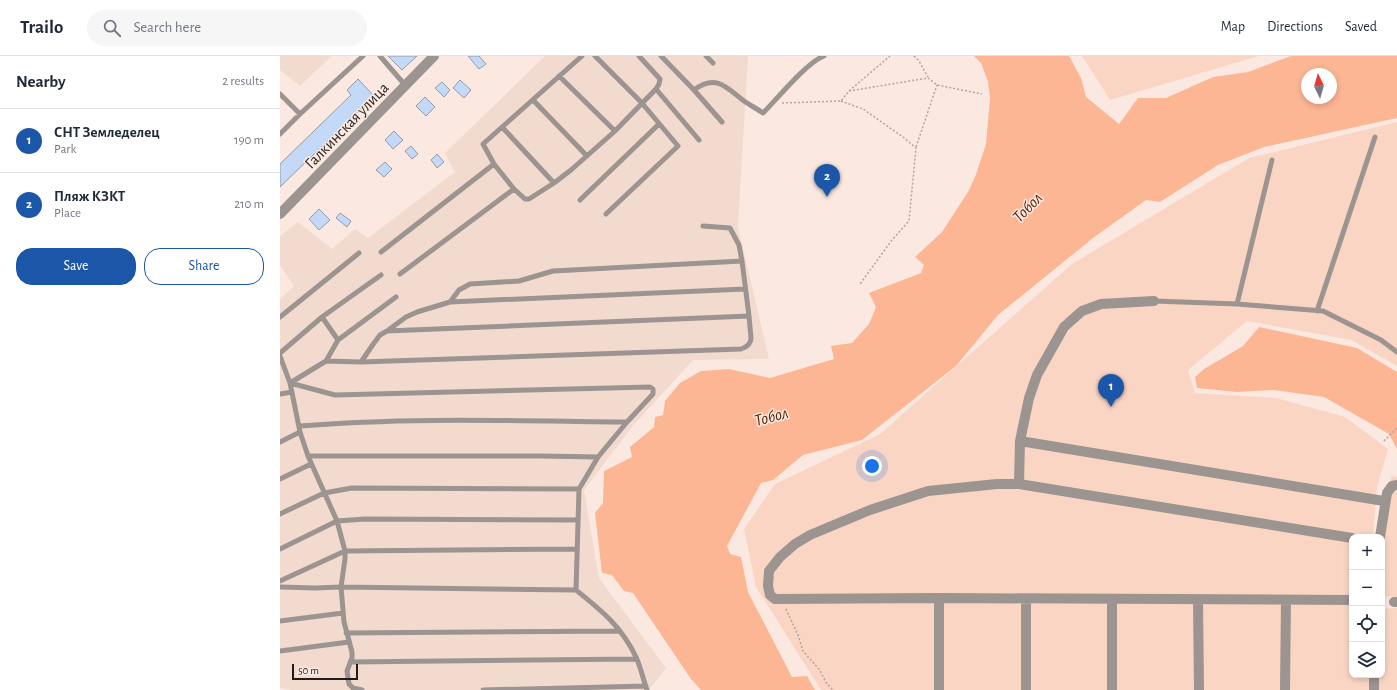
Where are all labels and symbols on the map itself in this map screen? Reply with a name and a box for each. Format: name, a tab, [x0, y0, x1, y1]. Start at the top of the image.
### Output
north arrow	[1301, 68, 1337, 104]
street label: Галкинская улица	[302, 79, 392, 173]
pin: 2	[814, 164, 840, 197]
water label: Тобол	[1009, 189, 1045, 226]
pin: 1	[1098, 374, 1124, 407]
water label: Тобол	[752, 404, 790, 429]
your location	[862, 456, 882, 476]
scale bar	[292, 662, 358, 681]

